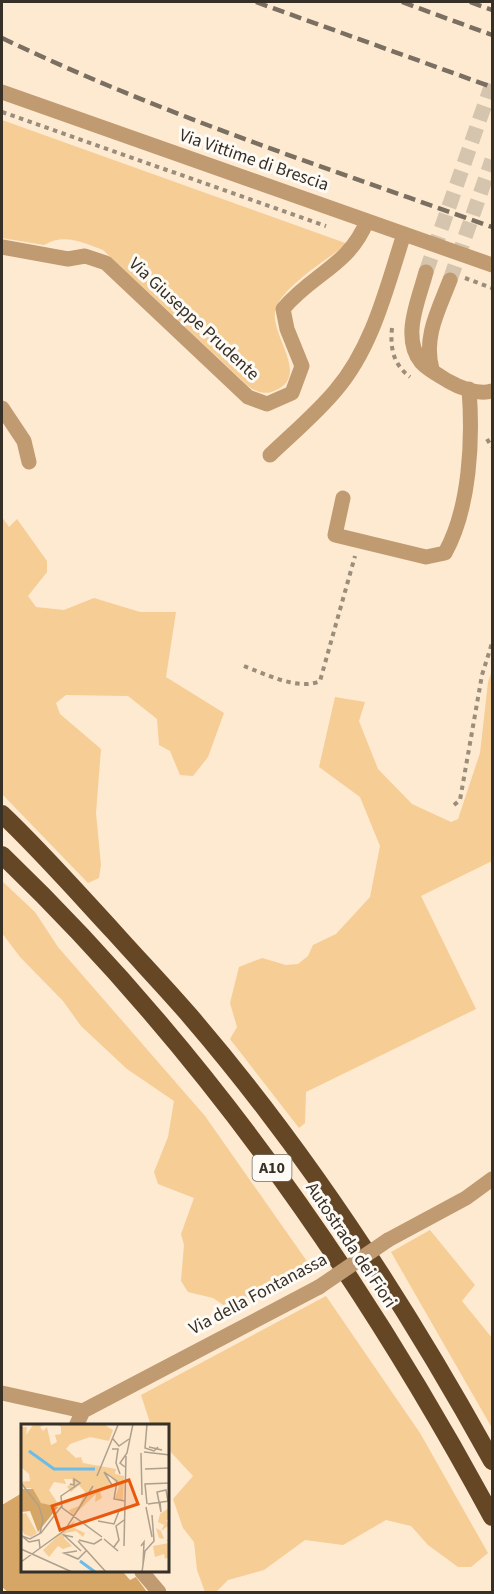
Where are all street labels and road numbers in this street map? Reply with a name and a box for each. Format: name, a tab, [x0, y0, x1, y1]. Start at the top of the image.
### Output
street label: Via Vittime di Brescia	[176, 123, 332, 197]
street label: Via Giuseppe Prudente	[123, 252, 265, 386]
road number: A10	[252, 1155, 292, 1181]
street label: Autostrada dei Fiori	[300, 1177, 402, 1313]
street label: Via della Fontanassa	[184, 1247, 332, 1341]

